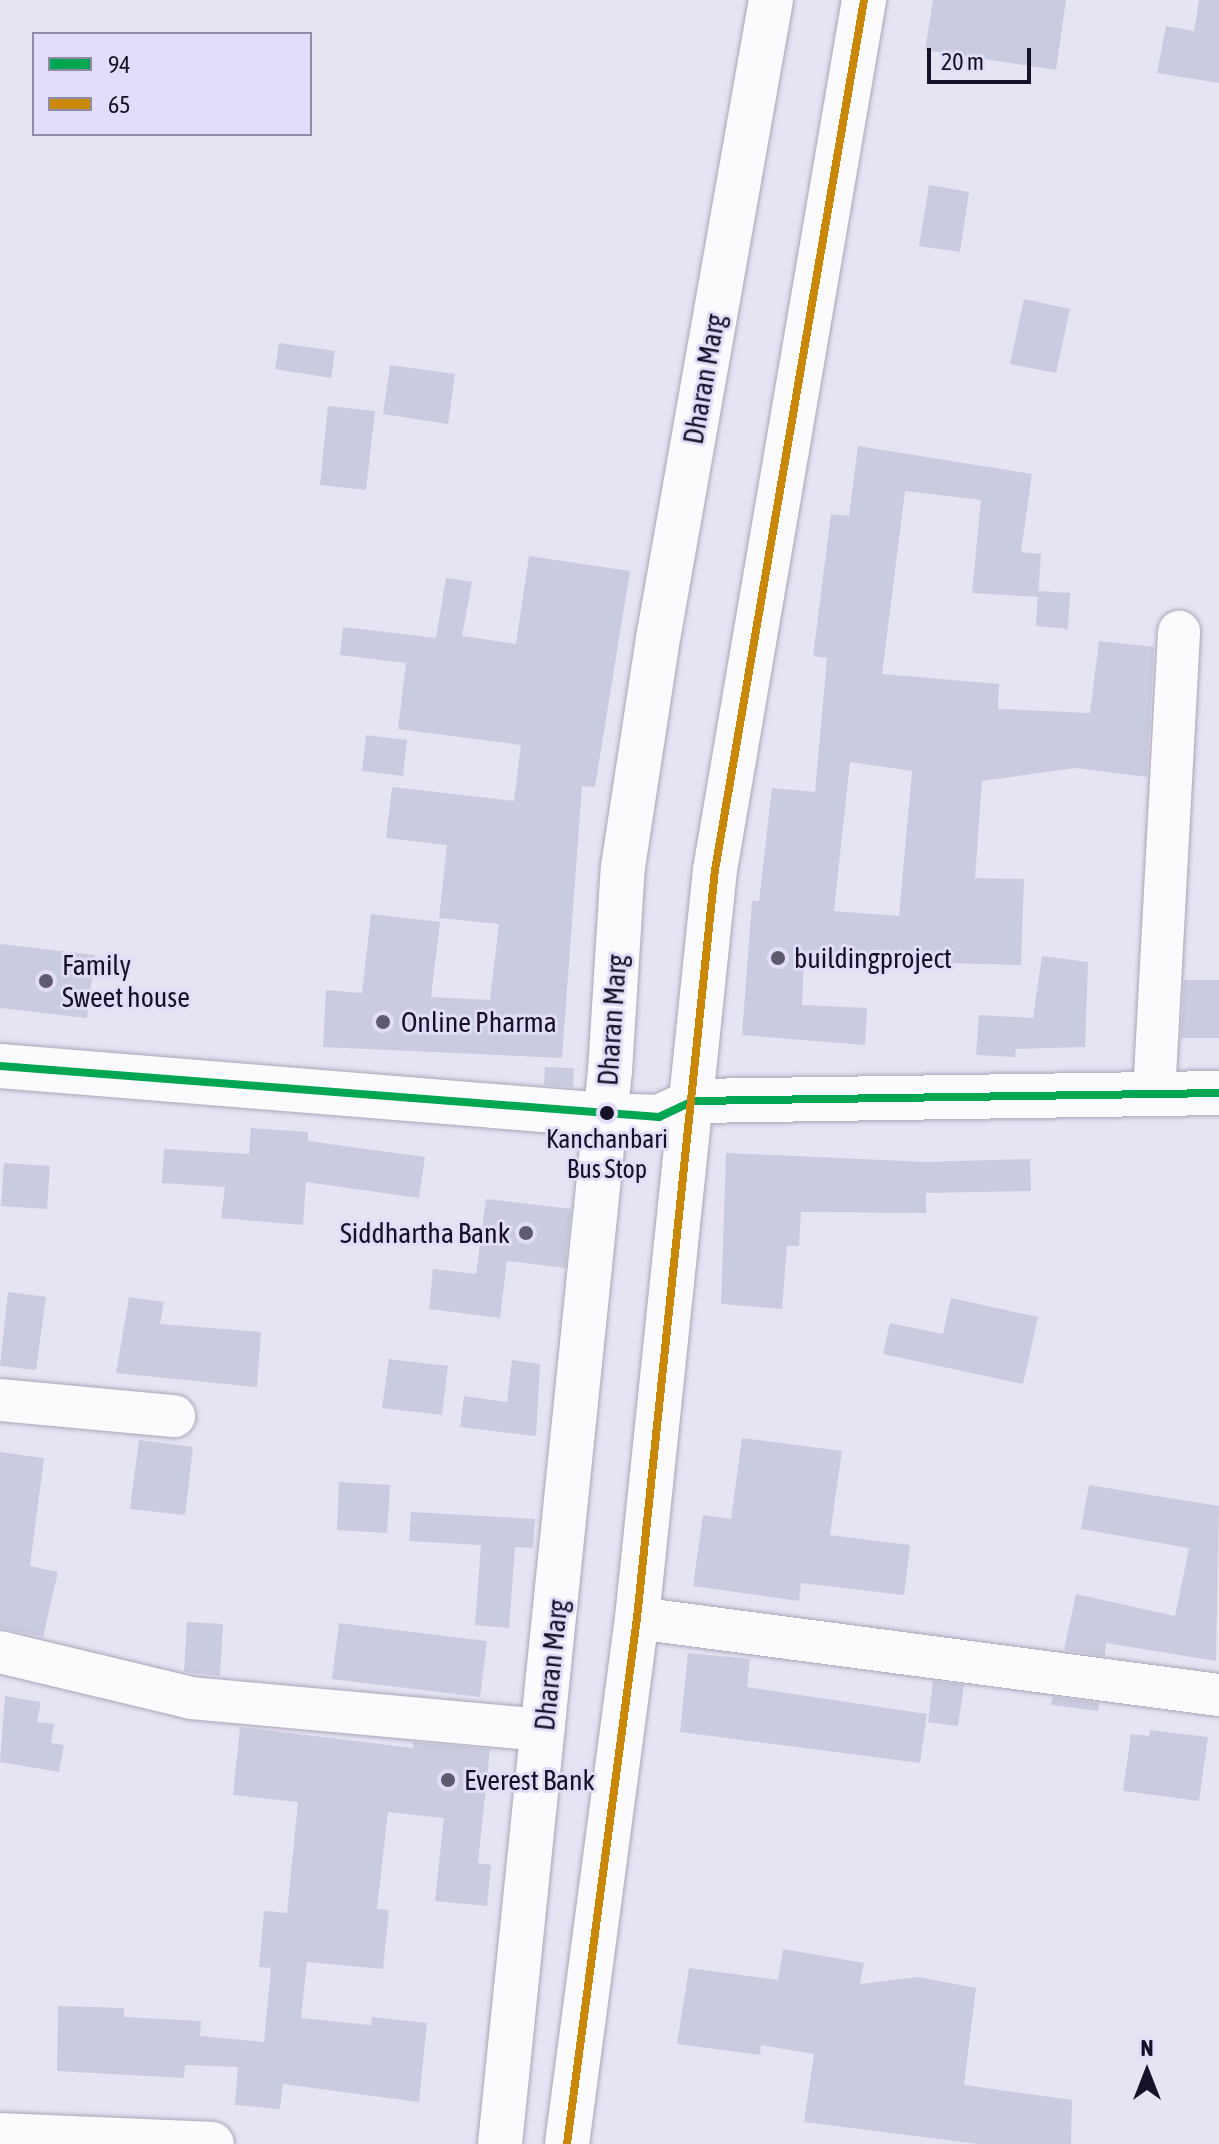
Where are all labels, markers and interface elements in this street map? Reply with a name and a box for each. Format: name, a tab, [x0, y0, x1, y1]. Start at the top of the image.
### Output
legend	[32, 32, 312, 136]
scale bar	[931, 32, 1035, 82]
text: 20 m	[941, 48, 984, 75]
text: 94	[108, 51, 131, 78]
text: 65	[108, 91, 131, 118]
street label: Dharan Marg	[676, 311, 732, 447]
place label: buildingproject	[794, 941, 952, 975]
place label: Family Sweet house	[62, 948, 190, 1014]
marker: buildingproject	[769, 949, 787, 967]
street label: Dharan Marg	[591, 953, 633, 1087]
marker: Family Sweet house	[37, 972, 55, 990]
place label: Online Pharma	[401, 1005, 557, 1039]
marker: Online Pharma	[372, 1011, 394, 1033]
marker: Kanchanbari Bus Stop	[599, 1105, 615, 1121]
place label: Kanchanbari Bus Stop	[546, 1124, 668, 1186]
place label: Siddhartha Bank	[340, 1216, 510, 1250]
marker: Siddhartha Bank	[517, 1224, 535, 1242]
street label: Dharan Marg	[527, 1598, 575, 1732]
place label: Everest Bank	[464, 1763, 595, 1797]
marker: Everest Bank	[439, 1771, 457, 1789]
north arrow	[1107, 2032, 1187, 2112]
text: N	[1141, 2035, 1153, 2061]

